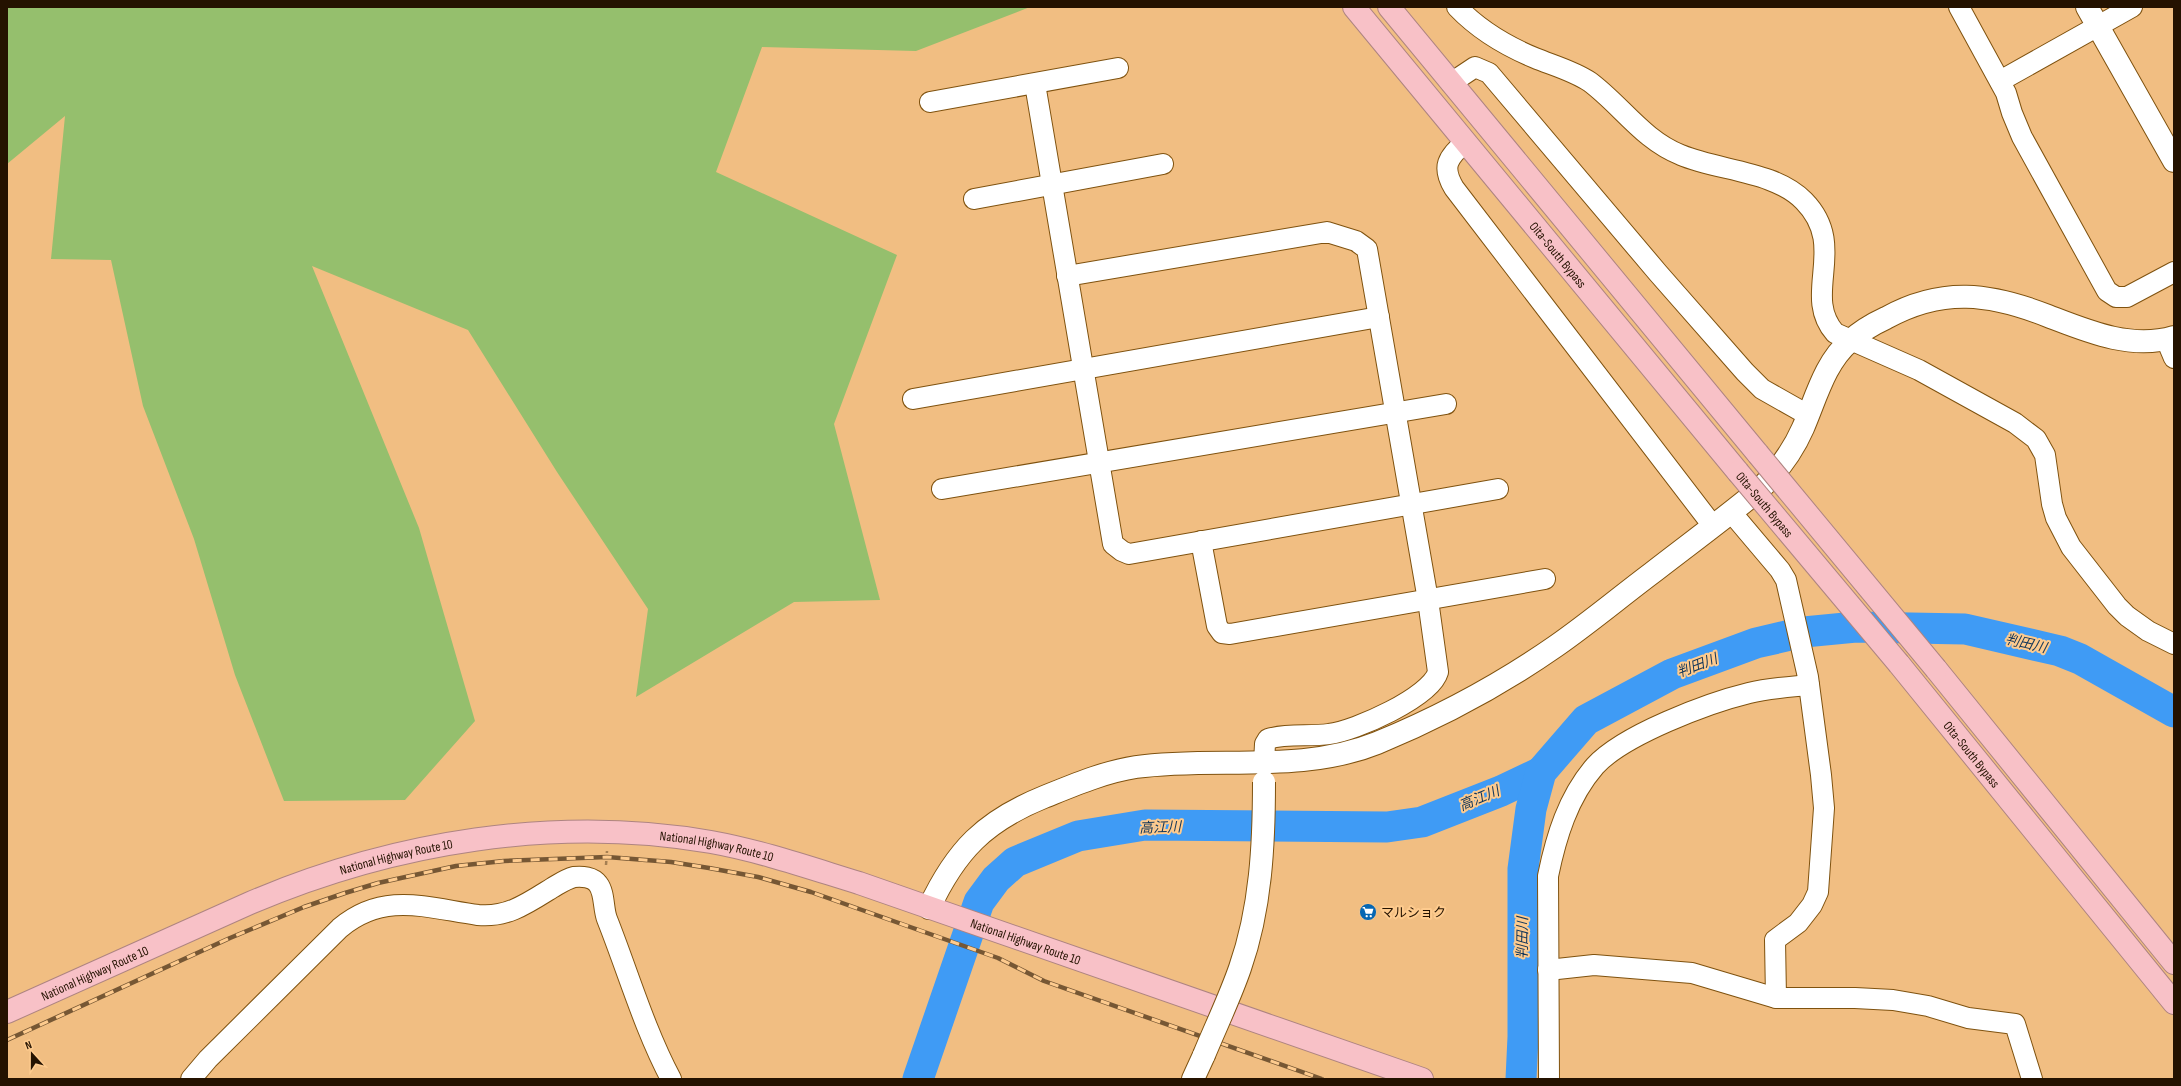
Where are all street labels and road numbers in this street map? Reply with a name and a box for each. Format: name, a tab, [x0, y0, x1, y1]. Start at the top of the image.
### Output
street label: Oita-South Bypass	[1526, 219, 1590, 292]
street label: Oita-South Bypass	[1732, 469, 1797, 541]
street label: Oita-South Bypass	[1940, 718, 2003, 791]
street label: National Highway Route 10	[659, 828, 775, 866]
street label: National Highway Route 10	[338, 836, 454, 879]
street label: National Highway Route 10	[968, 915, 1083, 969]
street label: National Highway Route 10	[39, 943, 151, 1005]

